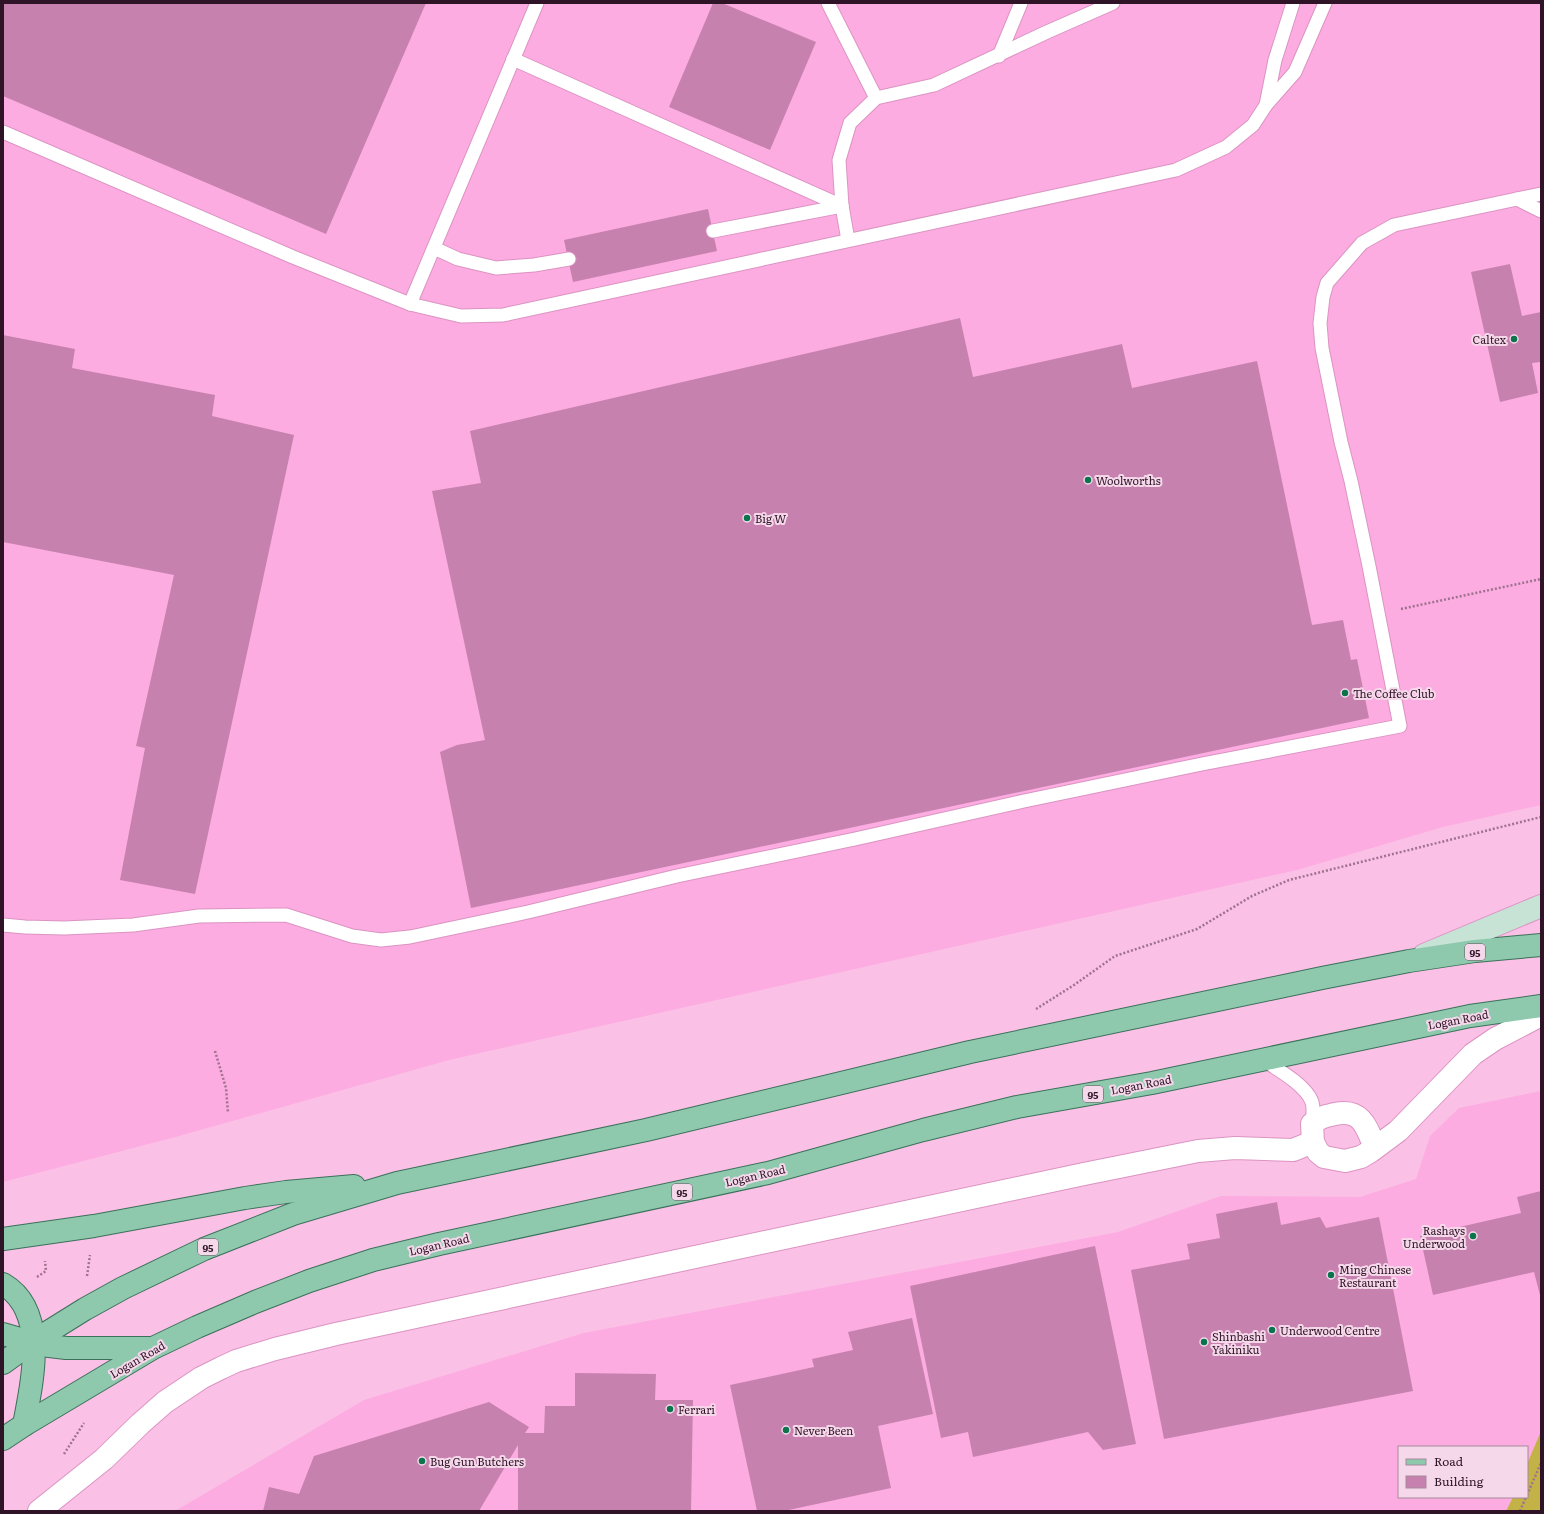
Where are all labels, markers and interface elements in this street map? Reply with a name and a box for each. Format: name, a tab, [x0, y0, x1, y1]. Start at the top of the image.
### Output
place label: Caltex	[1473, 331, 1507, 347]
marker: Caltex	[1509, 334, 1519, 344]
place label: Woolworths	[1096, 472, 1161, 488]
marker: Woolworths	[1083, 475, 1093, 485]
place label: Big W	[755, 510, 786, 526]
marker: Big W	[742, 513, 752, 523]
place label: The Coffee Club	[1353, 685, 1435, 701]
marker: The Coffee Club	[1340, 688, 1350, 698]
road number: 95	[1465, 944, 1485, 960]
street label: Logan Road	[1426, 1005, 1490, 1033]
street label: Logan Road	[1109, 1070, 1173, 1098]
road number: 95	[1083, 1086, 1103, 1102]
street label: Logan Road	[723, 1160, 787, 1190]
road number: 95	[672, 1184, 692, 1200]
place label: Rashays Underwood	[1403, 1222, 1465, 1251]
street label: Logan Road	[407, 1229, 471, 1259]
marker: Rashays Underwood	[1468, 1231, 1478, 1241]
road number: 95	[198, 1239, 218, 1255]
place label: Ming Chinese Restaurant	[1339, 1261, 1411, 1290]
marker: Ming Chinese Restaurant	[1326, 1270, 1336, 1280]
place label: Underwood Centre	[1280, 1322, 1380, 1338]
marker: Underwood Centre	[1267, 1325, 1277, 1335]
place label: Shinbashi Yakiniku	[1212, 1328, 1265, 1357]
street label: Logan Road	[106, 1337, 168, 1381]
marker: Shinbashi Yakiniku	[1199, 1337, 1209, 1347]
place label: Ferrari	[678, 1401, 715, 1417]
marker: Ferrari	[665, 1404, 675, 1414]
place label: Never Been	[794, 1422, 853, 1438]
marker: Never Been	[781, 1425, 791, 1435]
legend	[1398, 1446, 1528, 1498]
text: Road	[1434, 1452, 1464, 1470]
place label: Bug Gun Butchers	[430, 1453, 524, 1469]
marker: Bug Gun Butchers	[417, 1456, 427, 1466]
text: Building	[1434, 1472, 1484, 1490]

